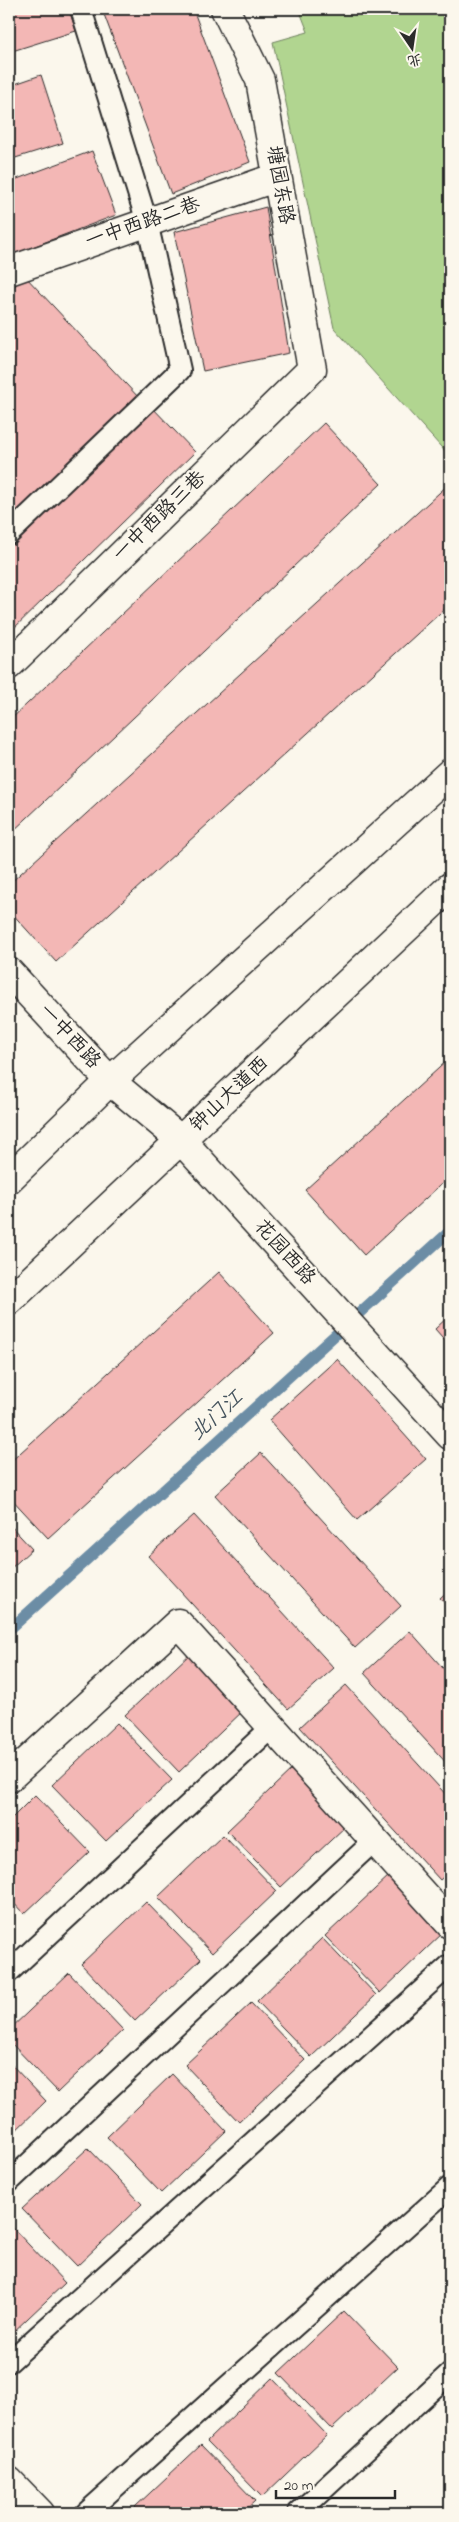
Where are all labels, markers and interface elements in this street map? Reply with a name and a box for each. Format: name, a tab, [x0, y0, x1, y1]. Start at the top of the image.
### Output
north arrow	[386, 22, 436, 72]
text: 北	[405, 47, 424, 71]
street label: 塘园东路	[258, 143, 300, 228]
street label: 一中西路二巷	[82, 190, 205, 257]
street label: 一中西路三巷	[107, 464, 214, 569]
street label: 一中西路	[31, 998, 108, 1077]
street label: 钟山大道西	[184, 1050, 276, 1140]
street label: 花园西路	[246, 1214, 322, 1293]
water label: 北门江	[184, 1383, 251, 1448]
scale bar	[276, 2467, 395, 2499]
text: 20 m	[284, 2475, 314, 2497]

